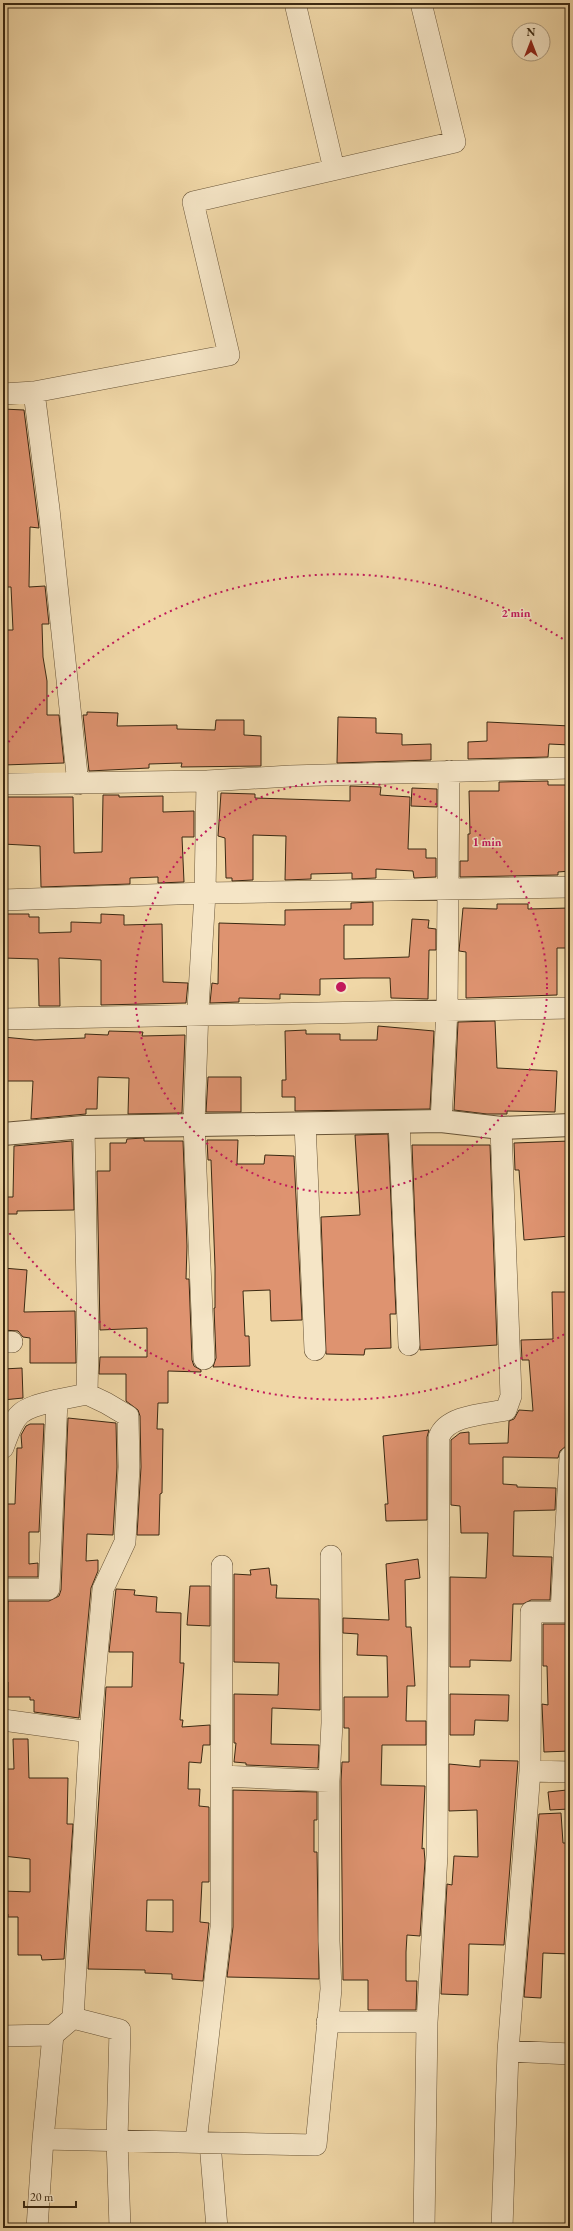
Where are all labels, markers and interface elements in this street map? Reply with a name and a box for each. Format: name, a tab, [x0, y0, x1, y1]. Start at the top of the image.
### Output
north arrow	[511, 22, 551, 62]
text: N	[527, 25, 536, 39]
text: 2 min	[501, 605, 531, 621]
text: 1 min	[472, 834, 502, 850]
centre of rings	[334, 980, 348, 994]
scale bar	[24, 2183, 76, 2209]
text: 20 m	[30, 2189, 54, 2205]

